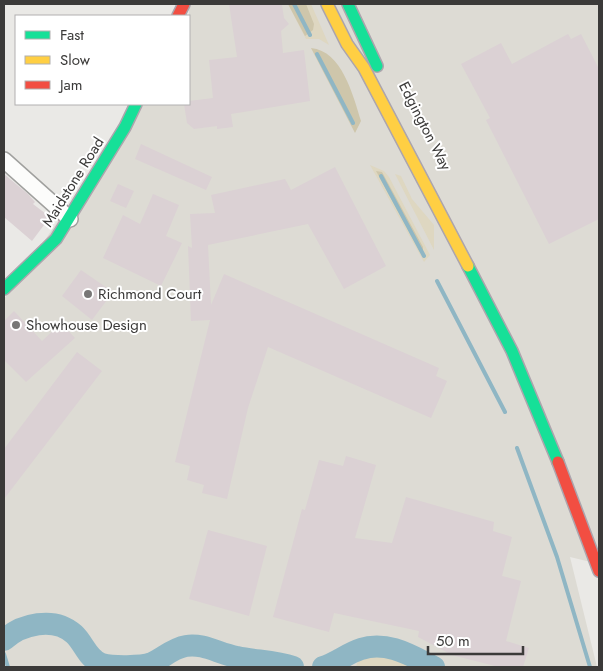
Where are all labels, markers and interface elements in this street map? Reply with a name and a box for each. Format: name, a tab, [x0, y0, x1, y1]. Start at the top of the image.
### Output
legend	[15, 15, 190, 105]
text: Fast	[60, 24, 84, 46]
text: Slow	[60, 49, 91, 71]
text: Jam	[58, 74, 83, 96]
street label: Edgington Way	[393, 78, 457, 175]
street label: Maidstone Road	[37, 133, 109, 231]
place label: Richmond Court	[98, 283, 202, 305]
marker: Richmond Court	[82, 288, 94, 300]
place label: Showhouse Design	[26, 314, 147, 336]
marker: Showhouse Design	[10, 319, 22, 331]
scale bar	[428, 624, 523, 656]
text: 50 m	[436, 630, 470, 652]

